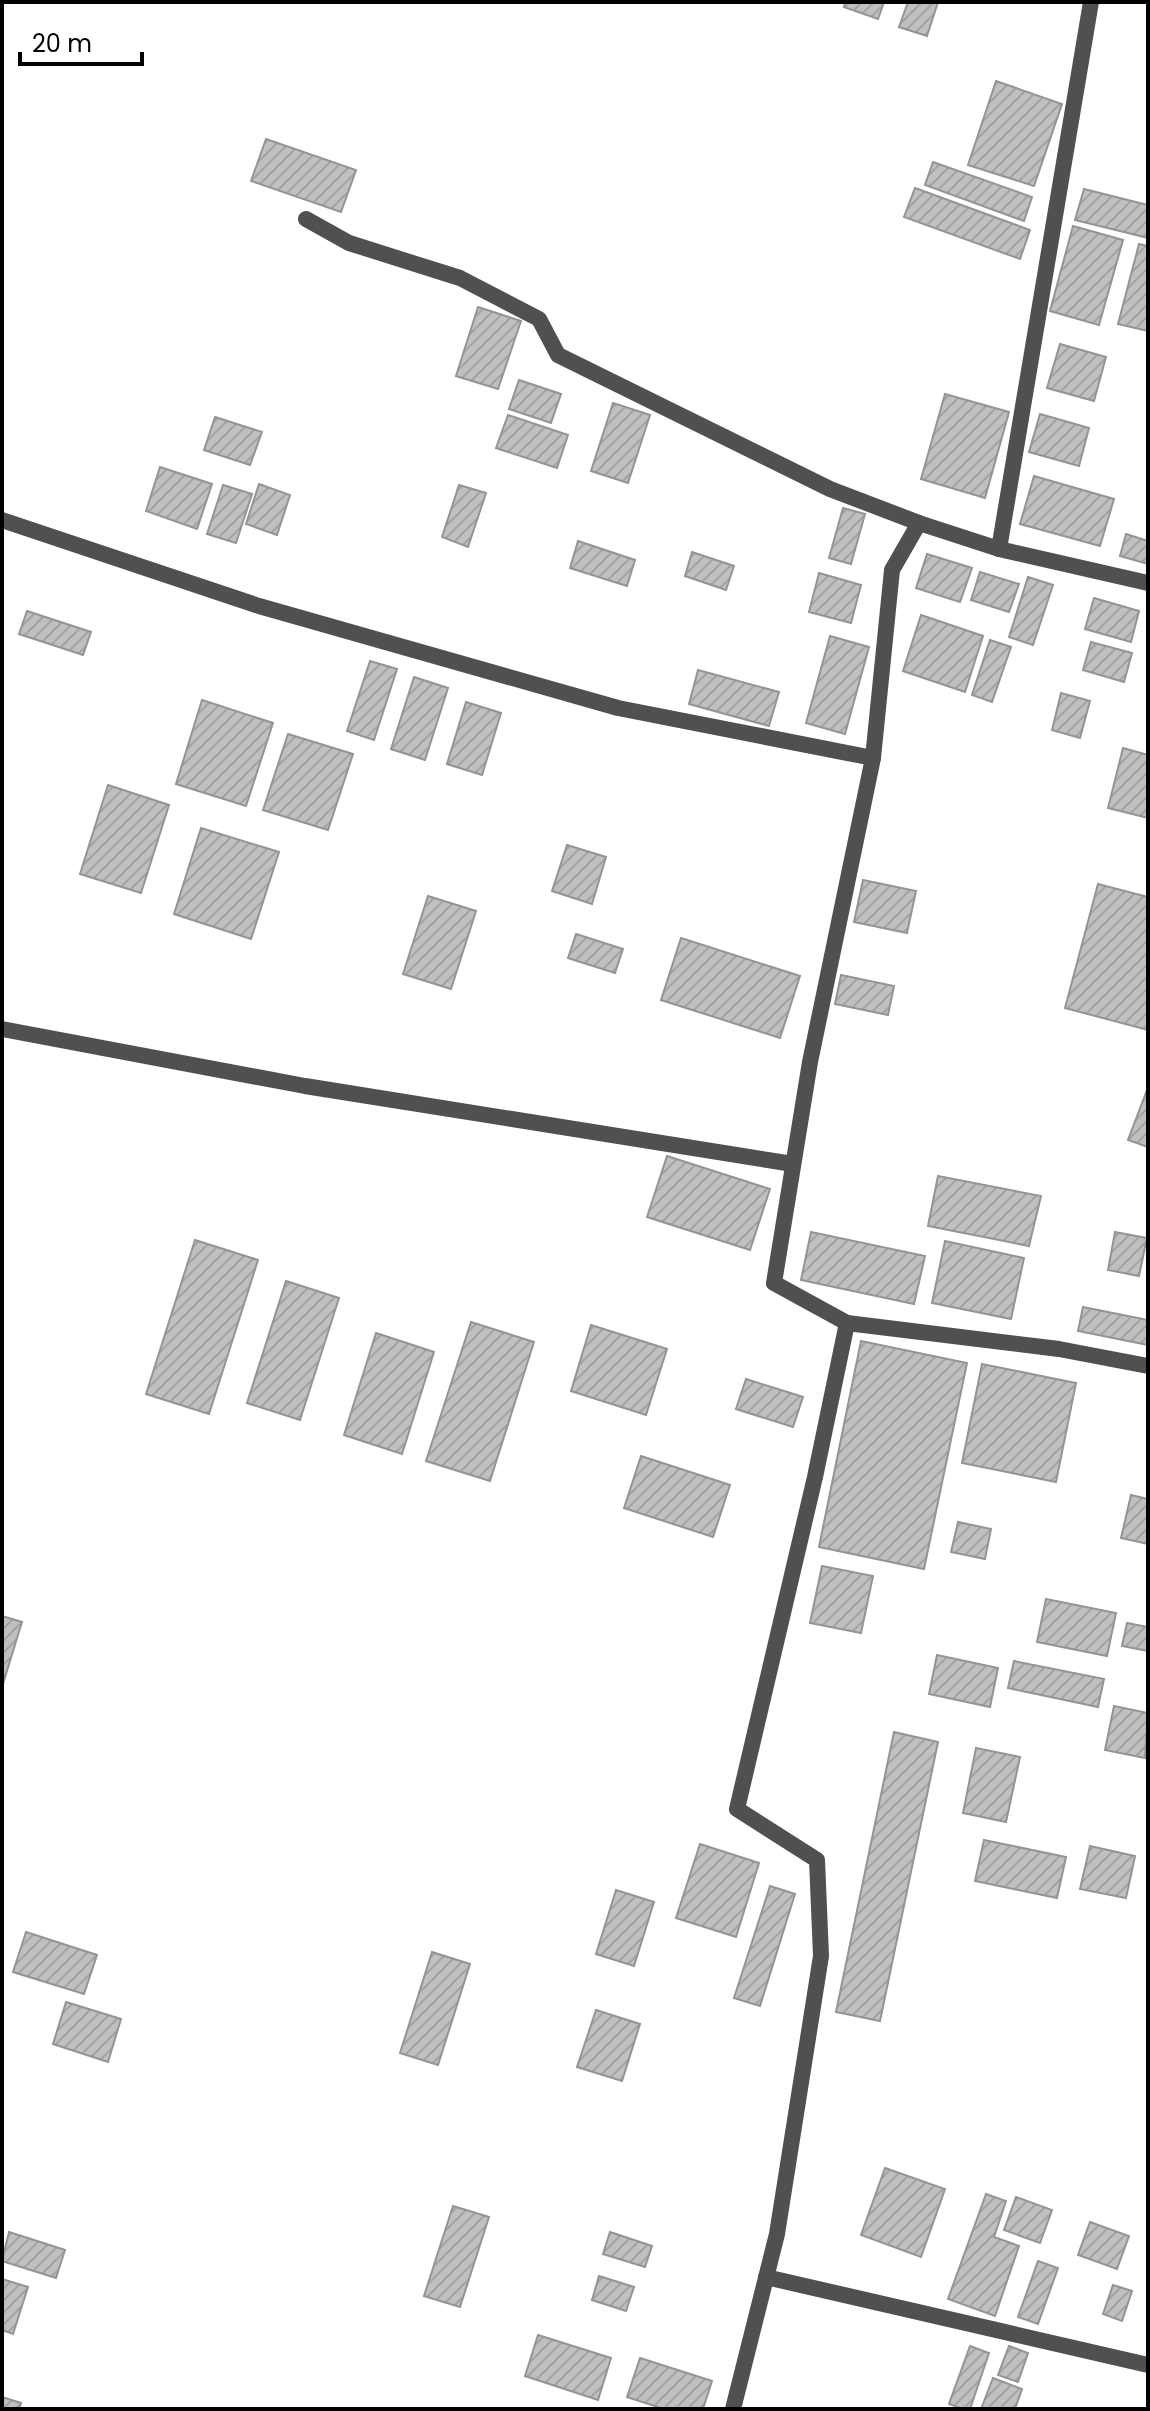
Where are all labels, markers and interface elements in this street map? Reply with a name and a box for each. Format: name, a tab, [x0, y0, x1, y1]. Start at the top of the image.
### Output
scale bar	[20, 16, 142, 66]
text: 20 m	[32, 27, 92, 60]

